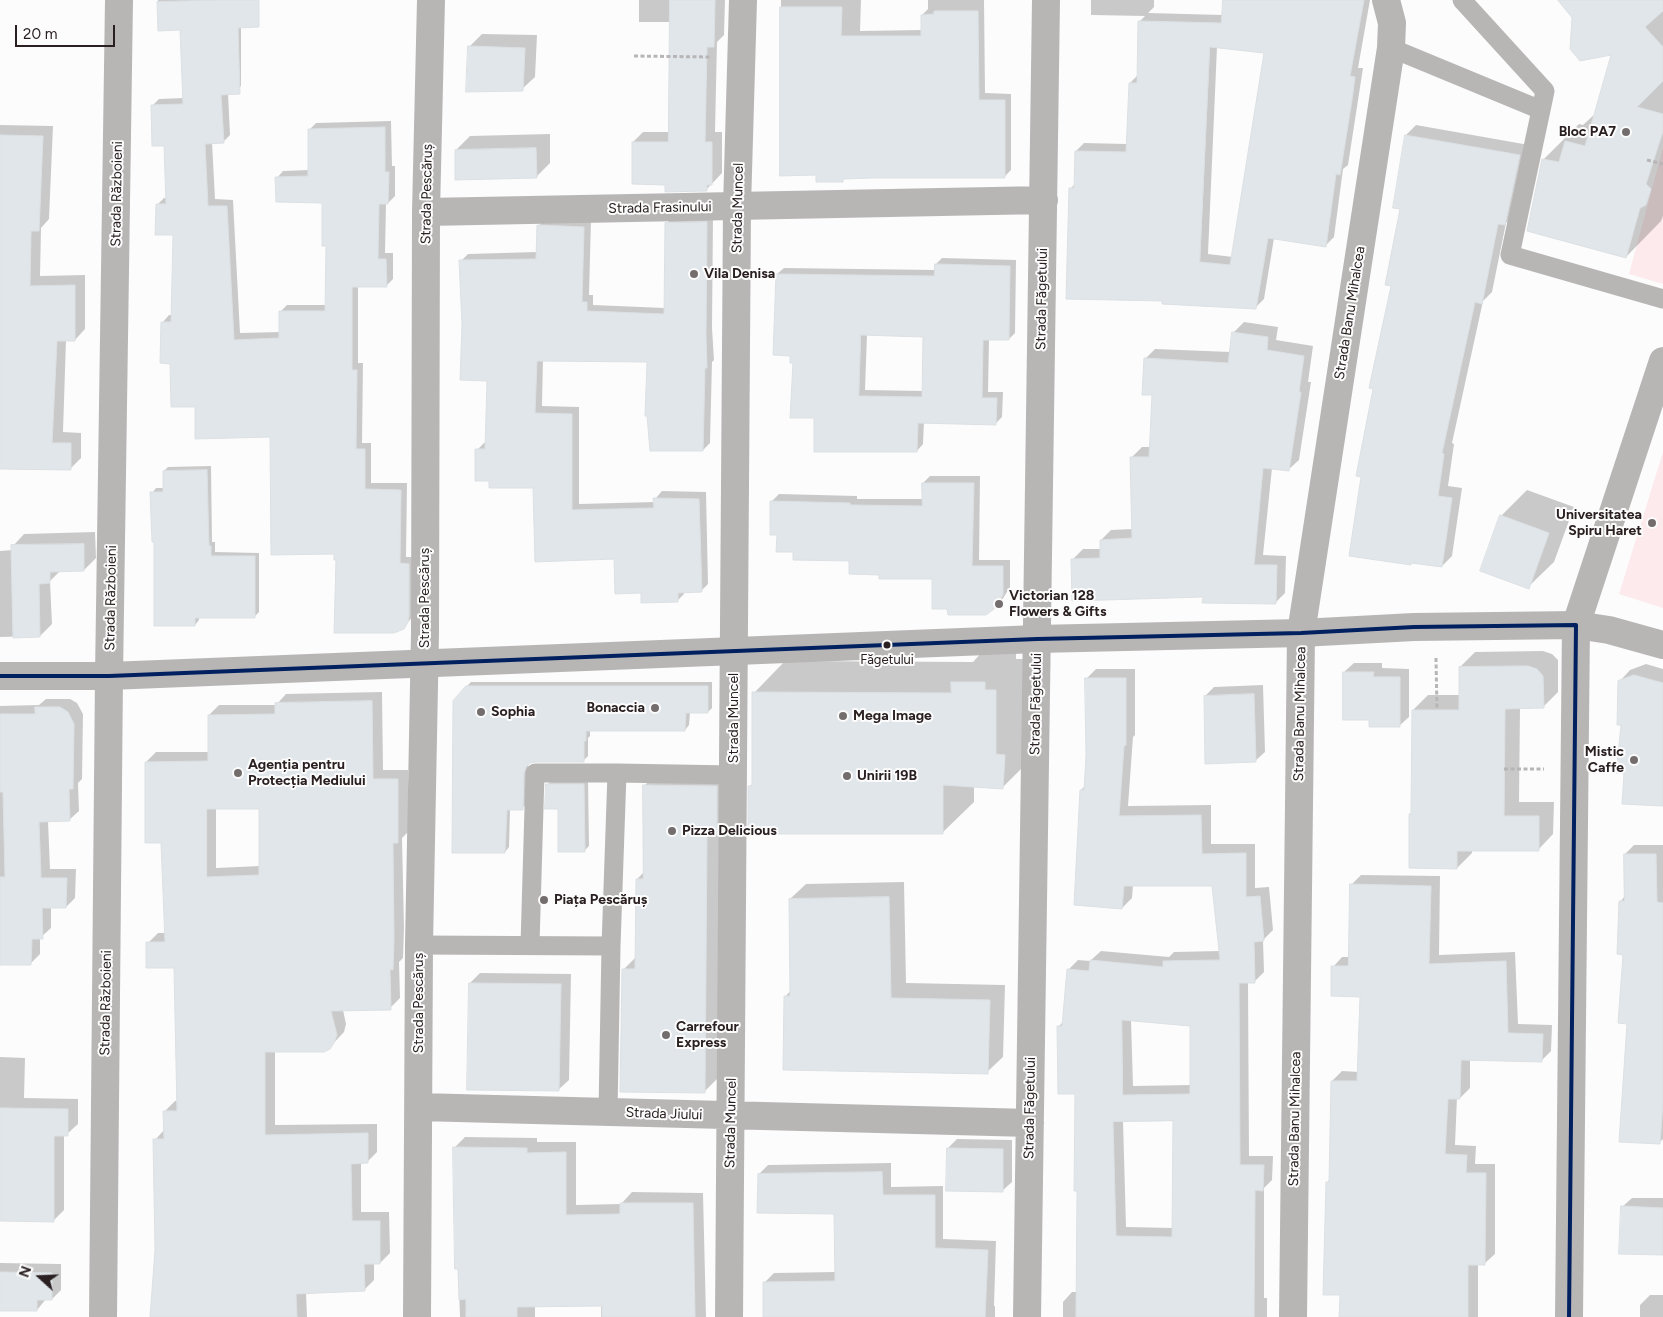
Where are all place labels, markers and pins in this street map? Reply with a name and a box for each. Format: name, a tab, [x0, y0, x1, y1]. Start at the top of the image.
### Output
place label: Bloc PA7	[1559, 124, 1616, 140]
marker: Bloc PA7	[1620, 126, 1632, 138]
place label: Vila Denisa	[704, 266, 775, 282]
marker: Vila Denisa	[688, 268, 700, 280]
place label: Universitatea Spiru Haret	[1556, 507, 1642, 540]
marker: Universitatea Spiru Haret	[1646, 517, 1658, 529]
place label: Victorian 128 Flowers & Gifts	[1009, 588, 1107, 620]
marker: Victorian 128 Flowers & Gifts	[993, 598, 1005, 610]
marker: Făgetului	[882, 640, 892, 650]
place label: Făgetului	[860, 652, 914, 668]
place label: Bonaccia	[586, 700, 645, 716]
marker: Bonaccia	[649, 702, 661, 714]
place label: Sophia	[491, 704, 535, 720]
marker: Sophia	[475, 706, 487, 718]
place label: Mega Image	[853, 708, 932, 724]
marker: Mega Image	[837, 710, 849, 722]
place label: Mistic Caffe	[1585, 744, 1624, 776]
marker: Mistic Caffe	[1628, 754, 1640, 766]
place label: Agenția pentru Protecția Mediului	[248, 757, 366, 790]
marker: Agenția pentru Protecția Mediului	[232, 767, 244, 779]
place label: Unirii 19B	[857, 768, 917, 784]
marker: Unirii 19B	[841, 770, 853, 782]
place label: Pizza Delicious	[682, 823, 777, 839]
marker: Pizza Delicious	[666, 825, 678, 837]
place label: Piața Pescăruș	[554, 892, 647, 908]
marker: Piața Pescăruș	[538, 894, 550, 906]
place label: Carrefour Express	[676, 1019, 739, 1052]
marker: Carrefour Express	[660, 1029, 672, 1041]

